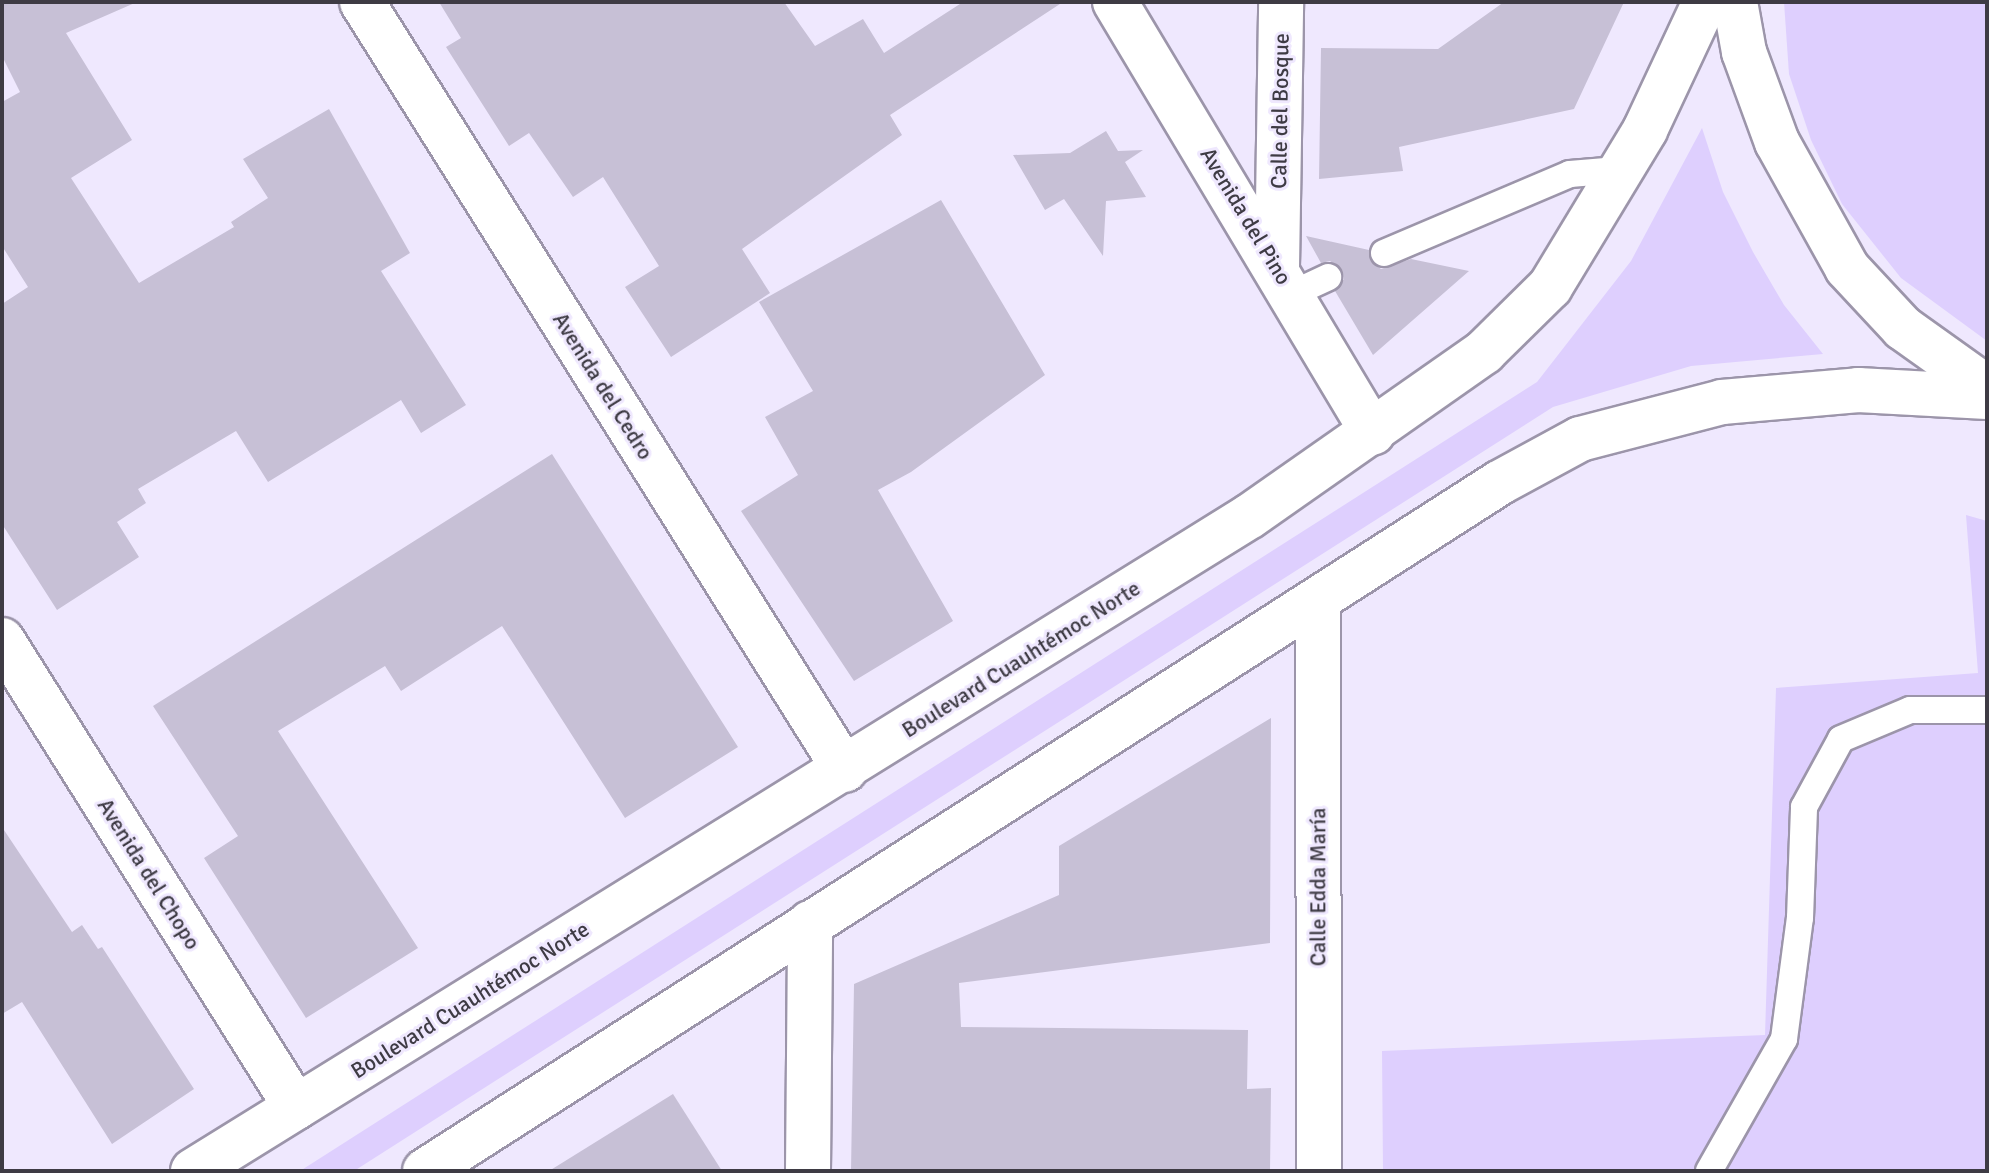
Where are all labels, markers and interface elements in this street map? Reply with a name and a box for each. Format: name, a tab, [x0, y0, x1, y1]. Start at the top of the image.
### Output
street label: Calle del Bosque	[1265, 33, 1295, 189]
street label: Avenida del Pino	[1195, 143, 1297, 289]
street label: Avenida del Cedro	[547, 308, 659, 464]
street label: Boulevard Cuauhtémoc Norte	[897, 575, 1145, 743]
street label: Avenida del Chopo	[92, 794, 206, 954]
street label: Calle Edda María	[1305, 808, 1331, 966]
street label: Boulevard Cuauhtémoc Norte	[346, 916, 594, 1084]

